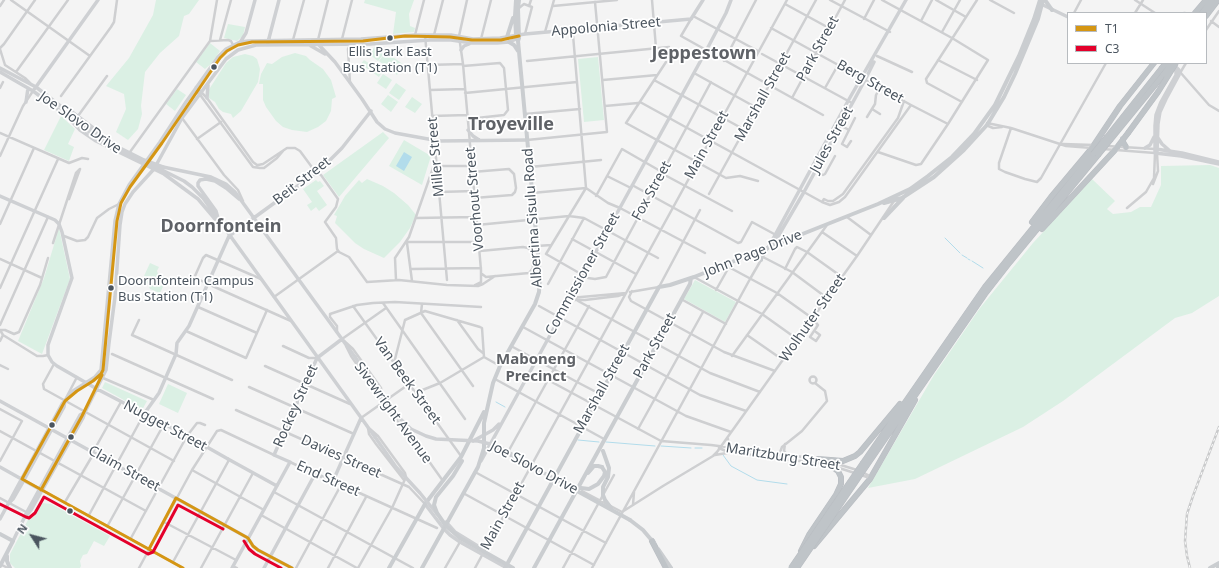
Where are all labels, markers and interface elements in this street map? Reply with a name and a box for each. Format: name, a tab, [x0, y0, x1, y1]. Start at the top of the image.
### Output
legend	[1067, 12, 1207, 64]
street label: Park Street	[793, 13, 843, 85]
street label: Appolonia Street	[551, 14, 661, 40]
text: T1	[1105, 20, 1119, 37]
marker: Ellis Park East Bus Station (T1)	[385, 33, 395, 43]
text: C3	[1105, 40, 1119, 57]
district label: Jeppestown	[651, 43, 757, 65]
place label: Ellis Park East Bus Station (T1)	[342, 44, 438, 75]
street label: Marshall Street	[732, 49, 794, 145]
street label: Berg Street	[834, 57, 906, 107]
unlabelled marker	[209, 62, 219, 72]
street label: Joe Slovo Drive	[35, 88, 125, 158]
street label: Jules Street	[807, 104, 857, 176]
street label: Main Street	[681, 108, 733, 182]
district label: Troyeville	[468, 114, 554, 136]
street label: Miller Street	[424, 116, 448, 198]
street label: Voorhout Street	[462, 146, 488, 252]
street label: Albertina Sisulu Road	[520, 148, 546, 288]
street label: Beit Street	[270, 153, 334, 209]
street label: Fox Street	[629, 158, 675, 224]
street label: Commissioner Street	[542, 210, 624, 338]
district label: Doornfontein	[161, 216, 281, 238]
street label: John Page Drive	[701, 227, 805, 281]
street label: Wolhuter Street	[776, 271, 850, 365]
place label: Doornfontein Campus Bus Station (T1)	[118, 273, 254, 304]
marker: Doornfontein Campus Bus Station (T1)	[106, 283, 116, 293]
street label: Park Street	[630, 310, 680, 382]
street label: Van Beek Street	[370, 334, 444, 428]
street label: Marshall Street	[571, 341, 633, 437]
district label: Maboneng Precinct	[496, 351, 576, 386]
street label: Sivewright Avenue	[350, 359, 436, 467]
street label: Rockey Street	[270, 362, 322, 450]
street label: Nugget Street	[120, 397, 210, 455]
unlabelled marker	[47, 420, 57, 430]
unlabelled marker	[66, 432, 76, 442]
street label: Davies Street	[298, 432, 384, 482]
street label: Joe Slovo Drive	[487, 438, 581, 498]
street label: Maritzburg Street	[724, 440, 842, 474]
street label: Claim Street	[85, 442, 163, 496]
street label: End Street	[294, 458, 362, 500]
street label: Main Street	[477, 479, 529, 553]
unlabelled marker	[65, 506, 75, 516]
north arrow	[12, 516, 52, 556]
text: N	[13, 521, 31, 537]

